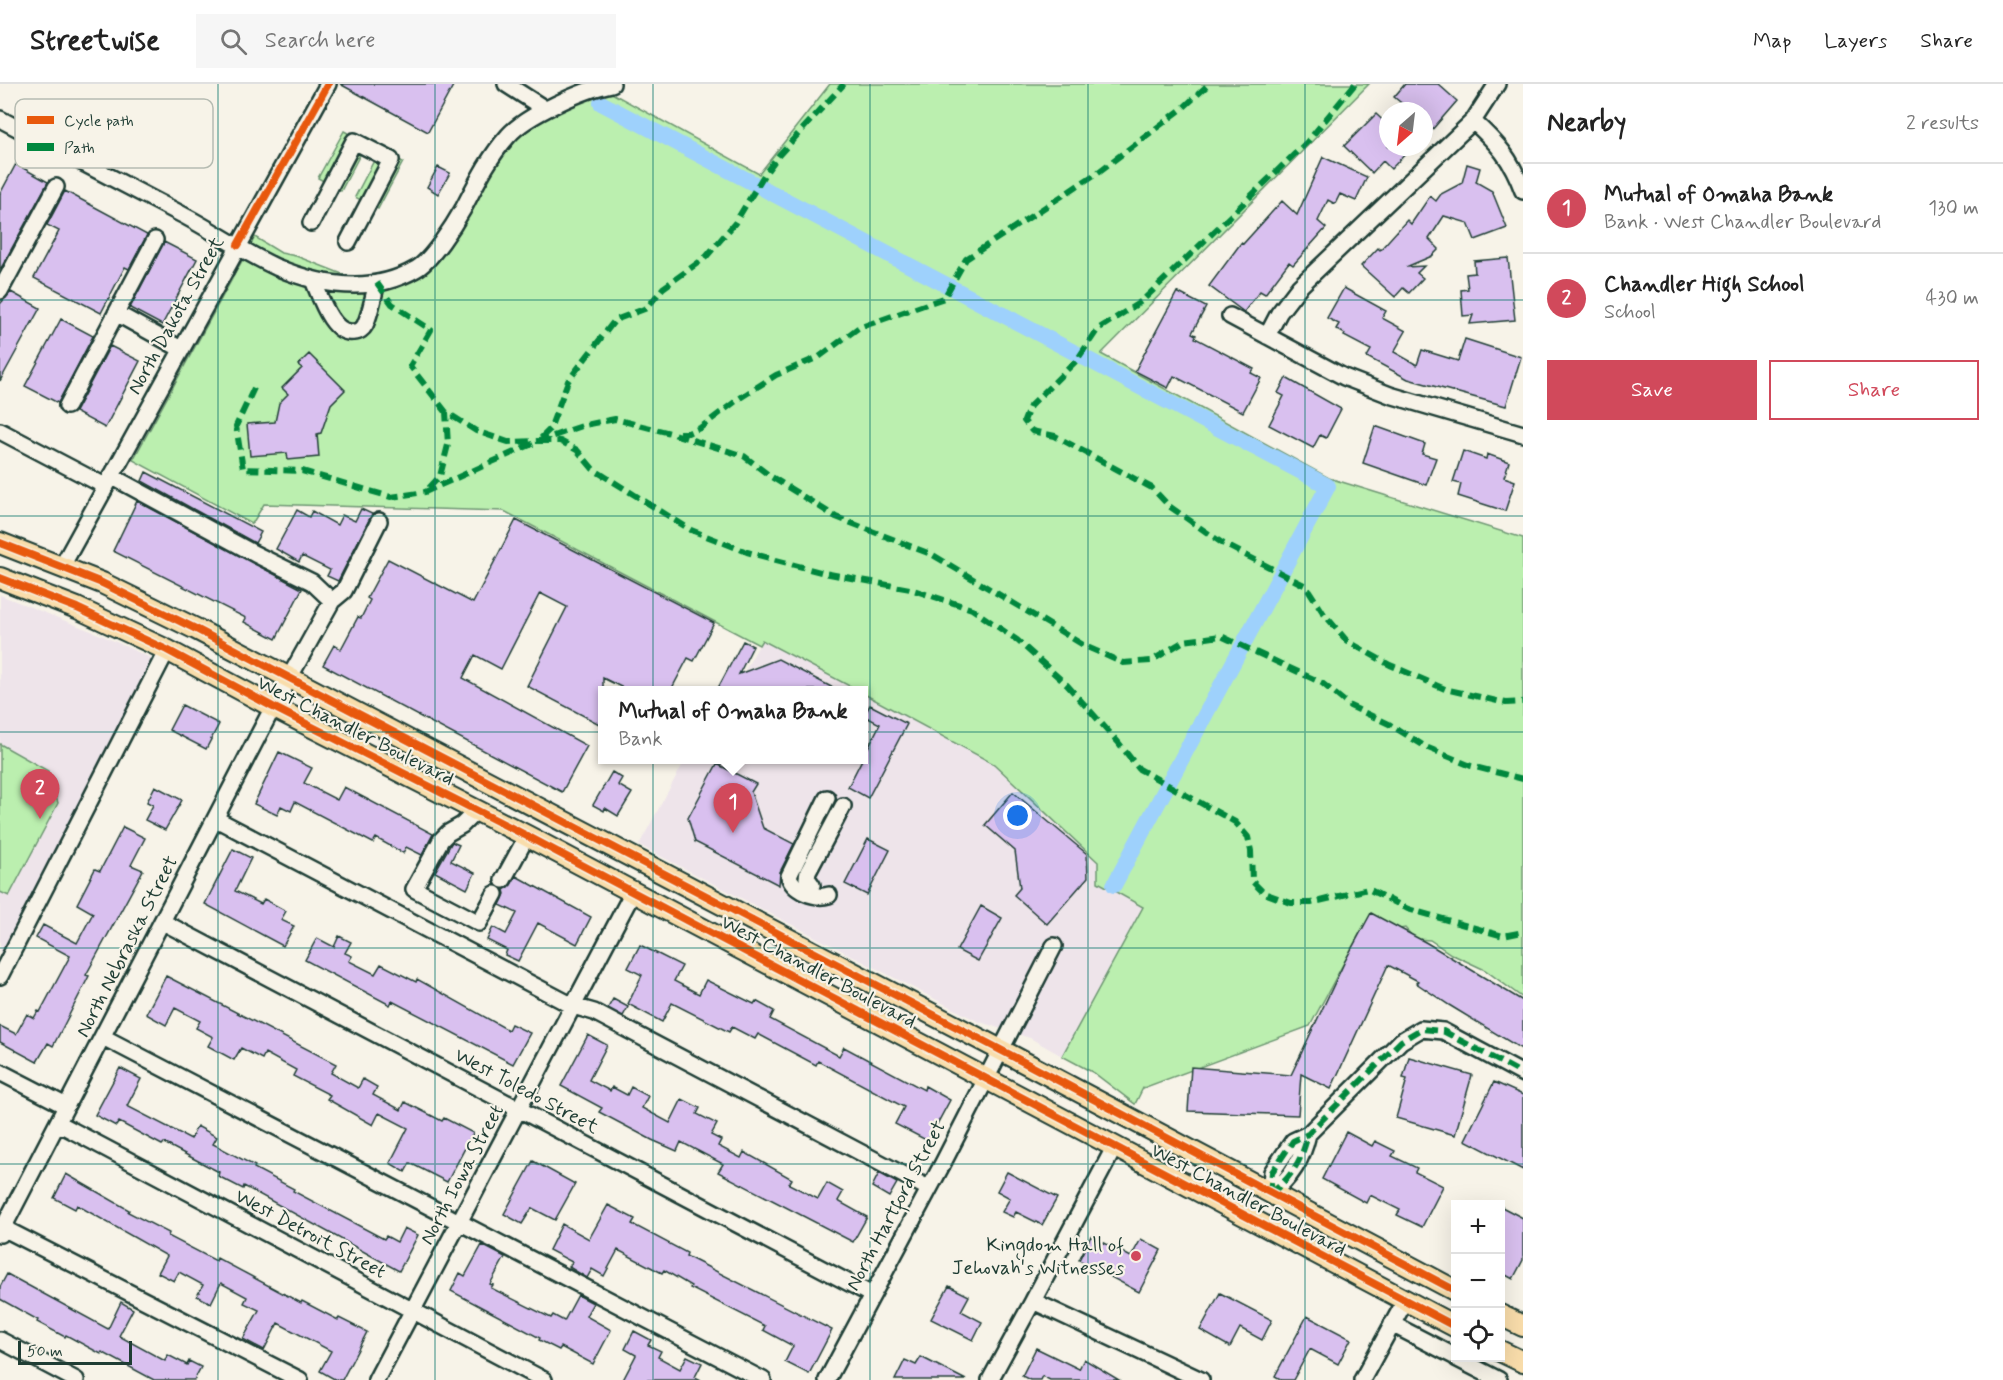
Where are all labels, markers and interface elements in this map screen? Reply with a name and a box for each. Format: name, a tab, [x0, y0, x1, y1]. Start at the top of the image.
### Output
search box	[196, 14, 616, 68]
text: Streetwise	[30, 23, 160, 60]
icon: search	[217, 25, 250, 58]
text: Search here	[265, 27, 375, 55]
text: Map	[1753, 27, 1791, 55]
text: Layers	[1824, 27, 1887, 55]
text: Share	[1920, 27, 1973, 55]
legend	[15, 99, 213, 168]
north arrow	[1379, 102, 1433, 156]
text: Nearby	[1547, 106, 1626, 140]
text: 2 results	[1906, 110, 1979, 137]
text: Cycle path	[64, 111, 134, 132]
text: Path	[64, 138, 95, 159]
text: Mutual of Omaha Bank	[1604, 181, 1833, 209]
text: 1	[1562, 195, 1571, 222]
text: 130 m	[1928, 195, 1979, 222]
text: Bank · West Chandler Boulevard	[1604, 209, 1881, 236]
street label: North Dakota Street	[122, 232, 231, 400]
text: Chandler High School	[1604, 271, 1805, 299]
text: 2	[1562, 285, 1571, 312]
text: 430 m	[1926, 285, 1979, 312]
text: School	[1604, 299, 1656, 326]
button: Save	[1547, 360, 1757, 420]
button: Share	[1769, 360, 1979, 420]
street label: West Chandler Boulevard	[252, 670, 458, 793]
popup	[598, 686, 868, 764]
text: Mutual of Omaha Bank	[618, 698, 848, 726]
text: Bank	[618, 726, 663, 753]
pin: 2	[20, 770, 60, 819]
pin: 1	[714, 784, 752, 833]
your location	[1003, 801, 1032, 830]
street label: North Nebraska Street	[70, 851, 185, 1042]
street label: West Chandler Boulevard	[716, 909, 921, 1035]
street label: West Toledo Street	[449, 1042, 603, 1141]
street label: North Iowa Street	[414, 1100, 511, 1250]
street label: North Hartford Street	[840, 1116, 954, 1297]
street label: West Chandler Boulevard	[1146, 1137, 1351, 1263]
street label: West Detroit Street	[230, 1183, 391, 1286]
map controls	[1451, 1200, 1505, 1362]
button: +	[1451, 1200, 1505, 1254]
place label: Kingdom Hall of Jehovah's Witnesses	[952, 1232, 1124, 1282]
marker: Kingdom Hall of Jehovah's Witnesses	[1129, 1249, 1143, 1263]
button: −	[1451, 1254, 1505, 1308]
button: locate	[1451, 1308, 1505, 1362]
scale bar	[18, 1338, 132, 1366]
text: 50 m	[27, 1341, 63, 1362]

